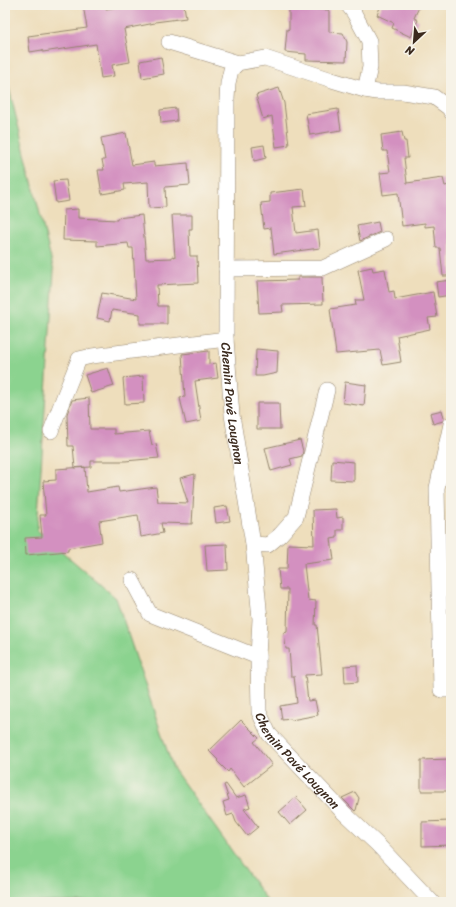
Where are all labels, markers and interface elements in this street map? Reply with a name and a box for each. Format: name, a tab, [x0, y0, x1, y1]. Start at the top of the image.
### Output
north arrow	[394, 22, 434, 62]
text: N	[402, 40, 418, 61]
street label: Chemin Pavé Lougnon	[214, 342, 251, 466]
street label: Chemin Pavé Lougnon	[249, 709, 346, 815]

